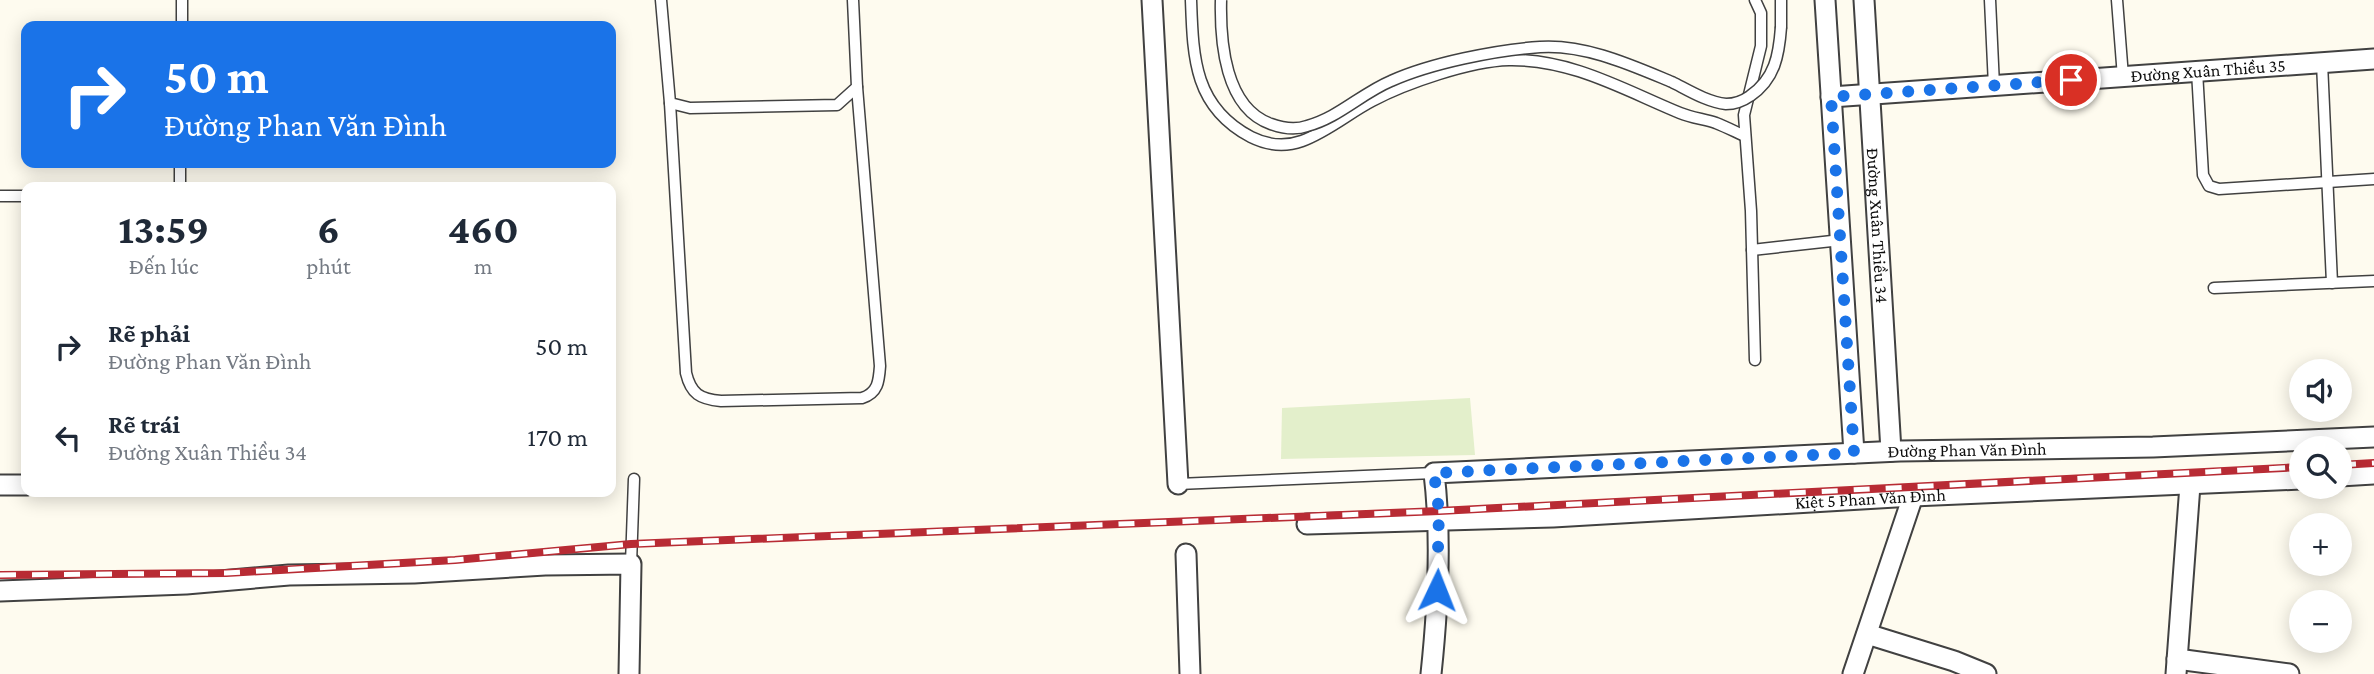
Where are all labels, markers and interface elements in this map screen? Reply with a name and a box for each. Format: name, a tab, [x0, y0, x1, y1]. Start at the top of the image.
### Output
icon: right	[49, 49, 140, 140]
text: 50 m	[164, 49, 269, 104]
pin	[2041, 50, 2101, 110]
street label: Đường Xuân Thiều 35	[2130, 55, 2286, 86]
icon: arrive	[2052, 61, 2090, 99]
text: Đường Phan Văn Đình	[164, 107, 447, 143]
street label: Đường Xuân Thiều 34	[1863, 147, 1892, 304]
text: 13:59	[118, 205, 209, 252]
text: 6	[317, 205, 340, 252]
text: 460	[448, 205, 519, 252]
text: Đến lúc	[129, 253, 199, 279]
text: phút	[306, 253, 351, 279]
text: m	[474, 253, 493, 279]
text: Rẽ phải	[108, 319, 190, 348]
icon: right	[49, 328, 87, 366]
text: 50 m	[535, 332, 588, 361]
text: Đường Phan Văn Đình	[108, 348, 311, 374]
map controls	[2289, 359, 2352, 653]
button: sound	[2289, 359, 2352, 422]
text: Rẽ trái	[108, 410, 180, 439]
icon: left	[49, 419, 87, 457]
text: 170 m	[527, 423, 588, 452]
button: search	[2289, 436, 2352, 499]
text: Đường Xuân Thiều 34	[108, 439, 307, 465]
street label: Đường Phan Văn Đình	[1887, 439, 2047, 462]
street label: Kiệt 5 Phan Văn Đình	[1794, 485, 1947, 513]
button: +	[2289, 513, 2352, 576]
position arrow	[1400, 553, 1474, 627]
button: −	[2289, 590, 2352, 653]

